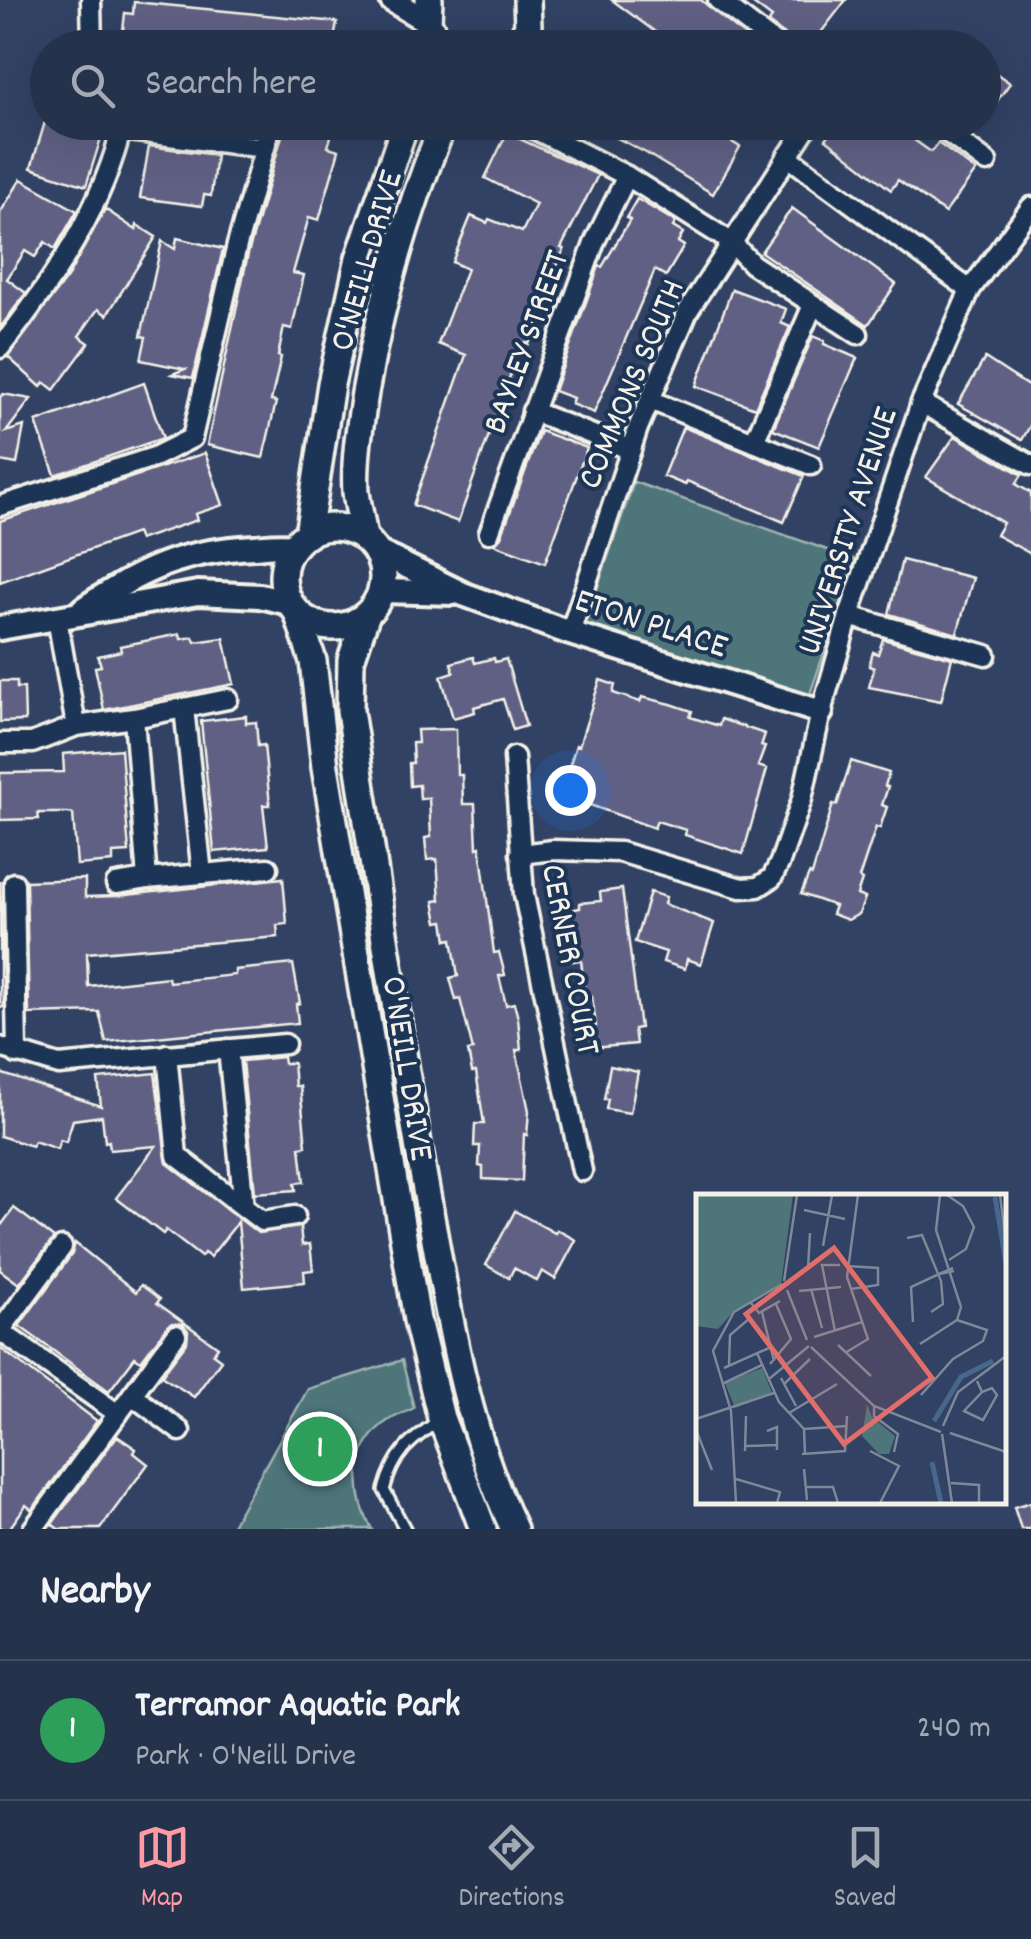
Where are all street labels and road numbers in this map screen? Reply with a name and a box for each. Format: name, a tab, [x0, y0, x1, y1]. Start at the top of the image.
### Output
street label: O'NEILL DRIVE	[319, 165, 419, 358]
street label: BAYLEY STREET	[472, 244, 585, 441]
street label: COMMONS SOUTH	[567, 272, 700, 498]
street label: UNIVERSITY AVENUE	[786, 401, 913, 662]
street label: ETON PLACE	[568, 578, 733, 674]
street label: CERNER COURT	[525, 860, 611, 1060]
street label: O'NEILL DRIVE	[366, 973, 444, 1165]

